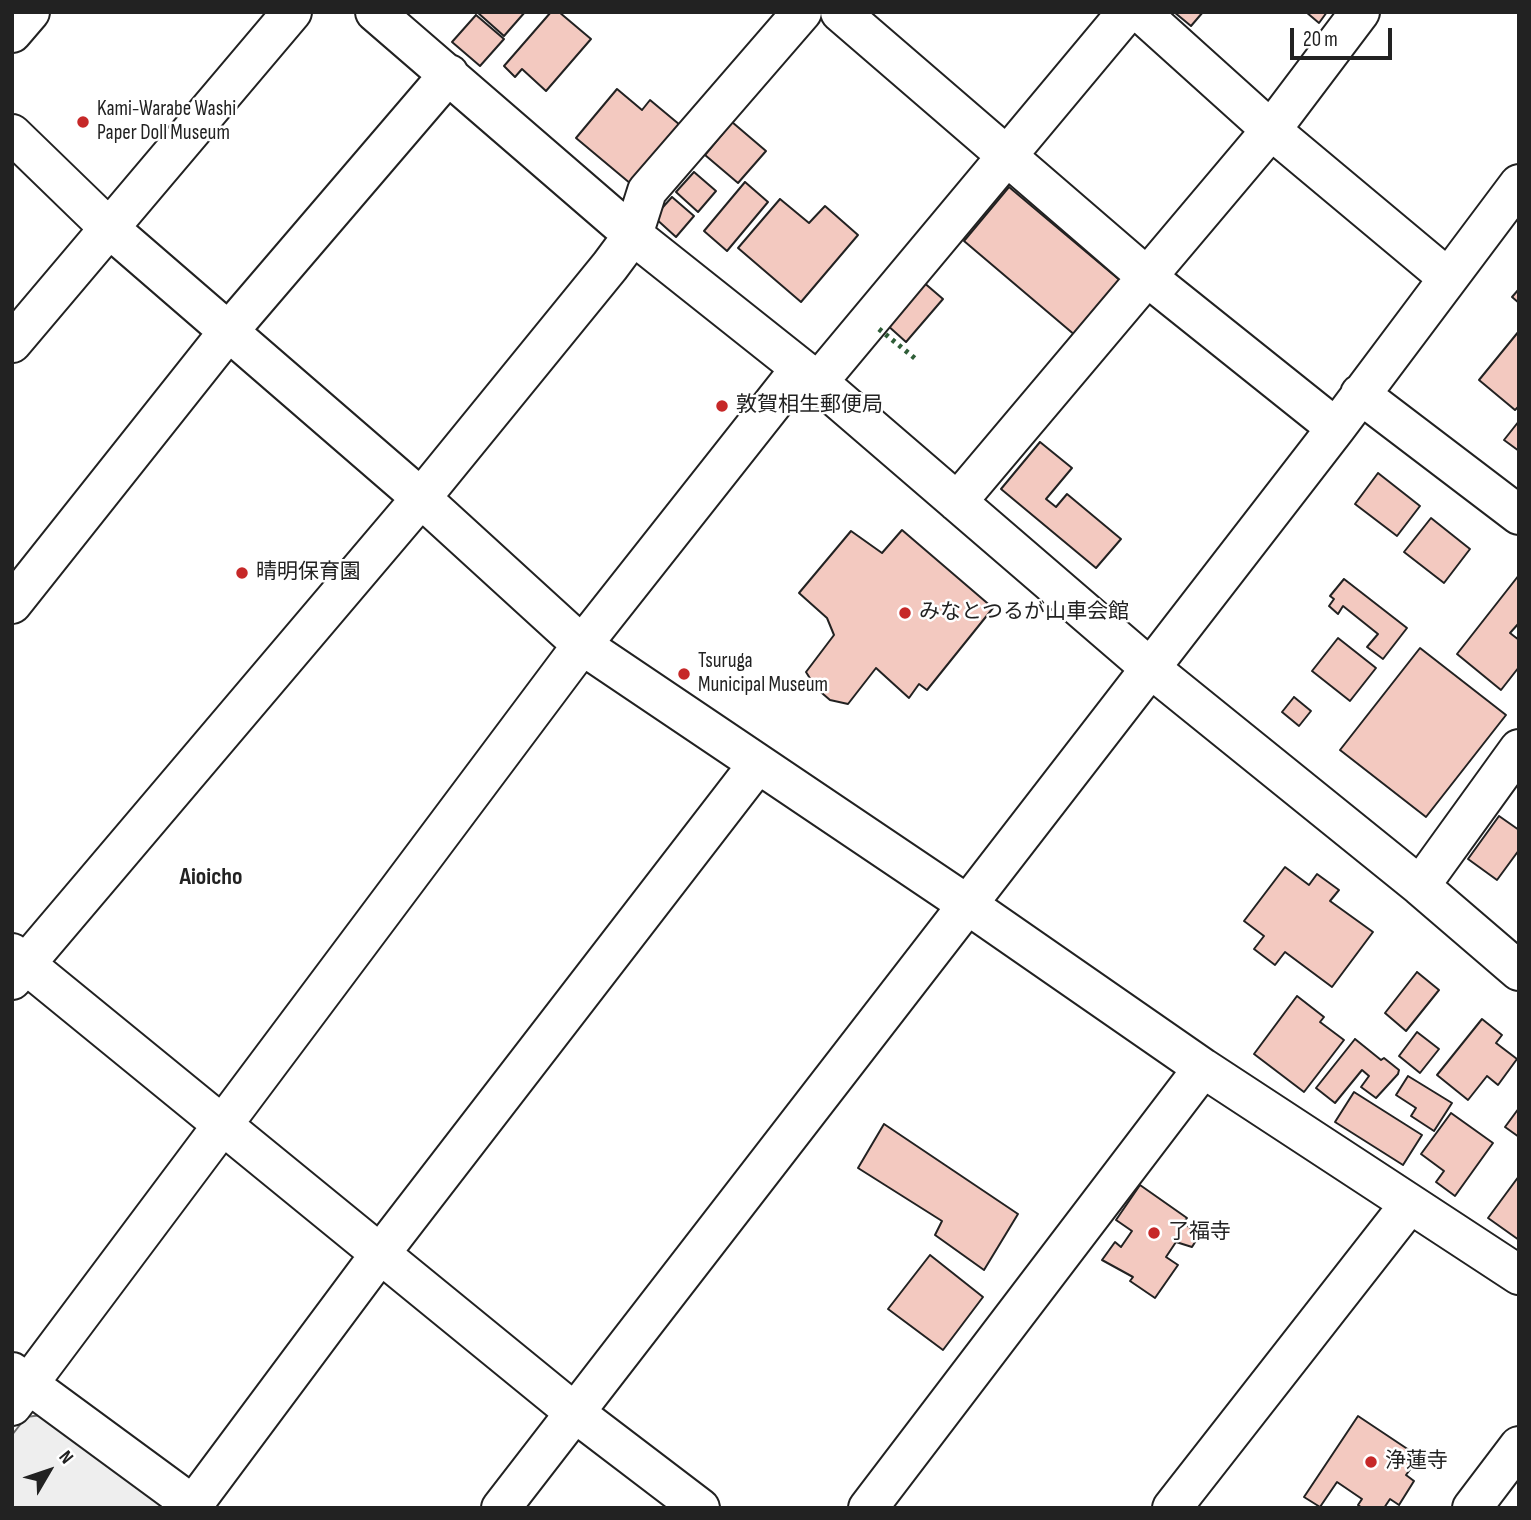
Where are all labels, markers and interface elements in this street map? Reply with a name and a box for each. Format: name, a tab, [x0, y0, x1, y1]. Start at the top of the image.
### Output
scale bar	[1293, 14, 1394, 58]
text: 20 m	[1303, 27, 1338, 52]
place label: Kami-Warabe Washi Paper Doll Museum	[97, 97, 236, 147]
marker: Kami-Warabe Washi Paper Doll Museum	[75, 114, 91, 130]
place label: 敦賀相生郵便局	[736, 393, 883, 419]
marker: 敦賀相生郵便局	[714, 398, 730, 414]
place label: 晴明保育園	[256, 560, 361, 586]
marker: 晴明保育園	[234, 565, 250, 581]
place label: みなとつるが山車会館	[919, 600, 1129, 626]
marker: みなとつるが山車会館	[897, 605, 913, 621]
place label: Tsuruga Municipal Museum	[698, 649, 828, 699]
marker: Tsuruga Municipal Museum	[676, 666, 692, 682]
district label: Aioicho	[180, 864, 242, 892]
place label: 了福寺	[1168, 1220, 1231, 1246]
marker: 了福寺	[1146, 1225, 1162, 1241]
north arrow	[14, 1436, 84, 1506]
text: N	[54, 1446, 78, 1469]
place label: 浄蓮寺	[1385, 1449, 1448, 1475]
marker: 浄蓮寺	[1363, 1454, 1379, 1470]

